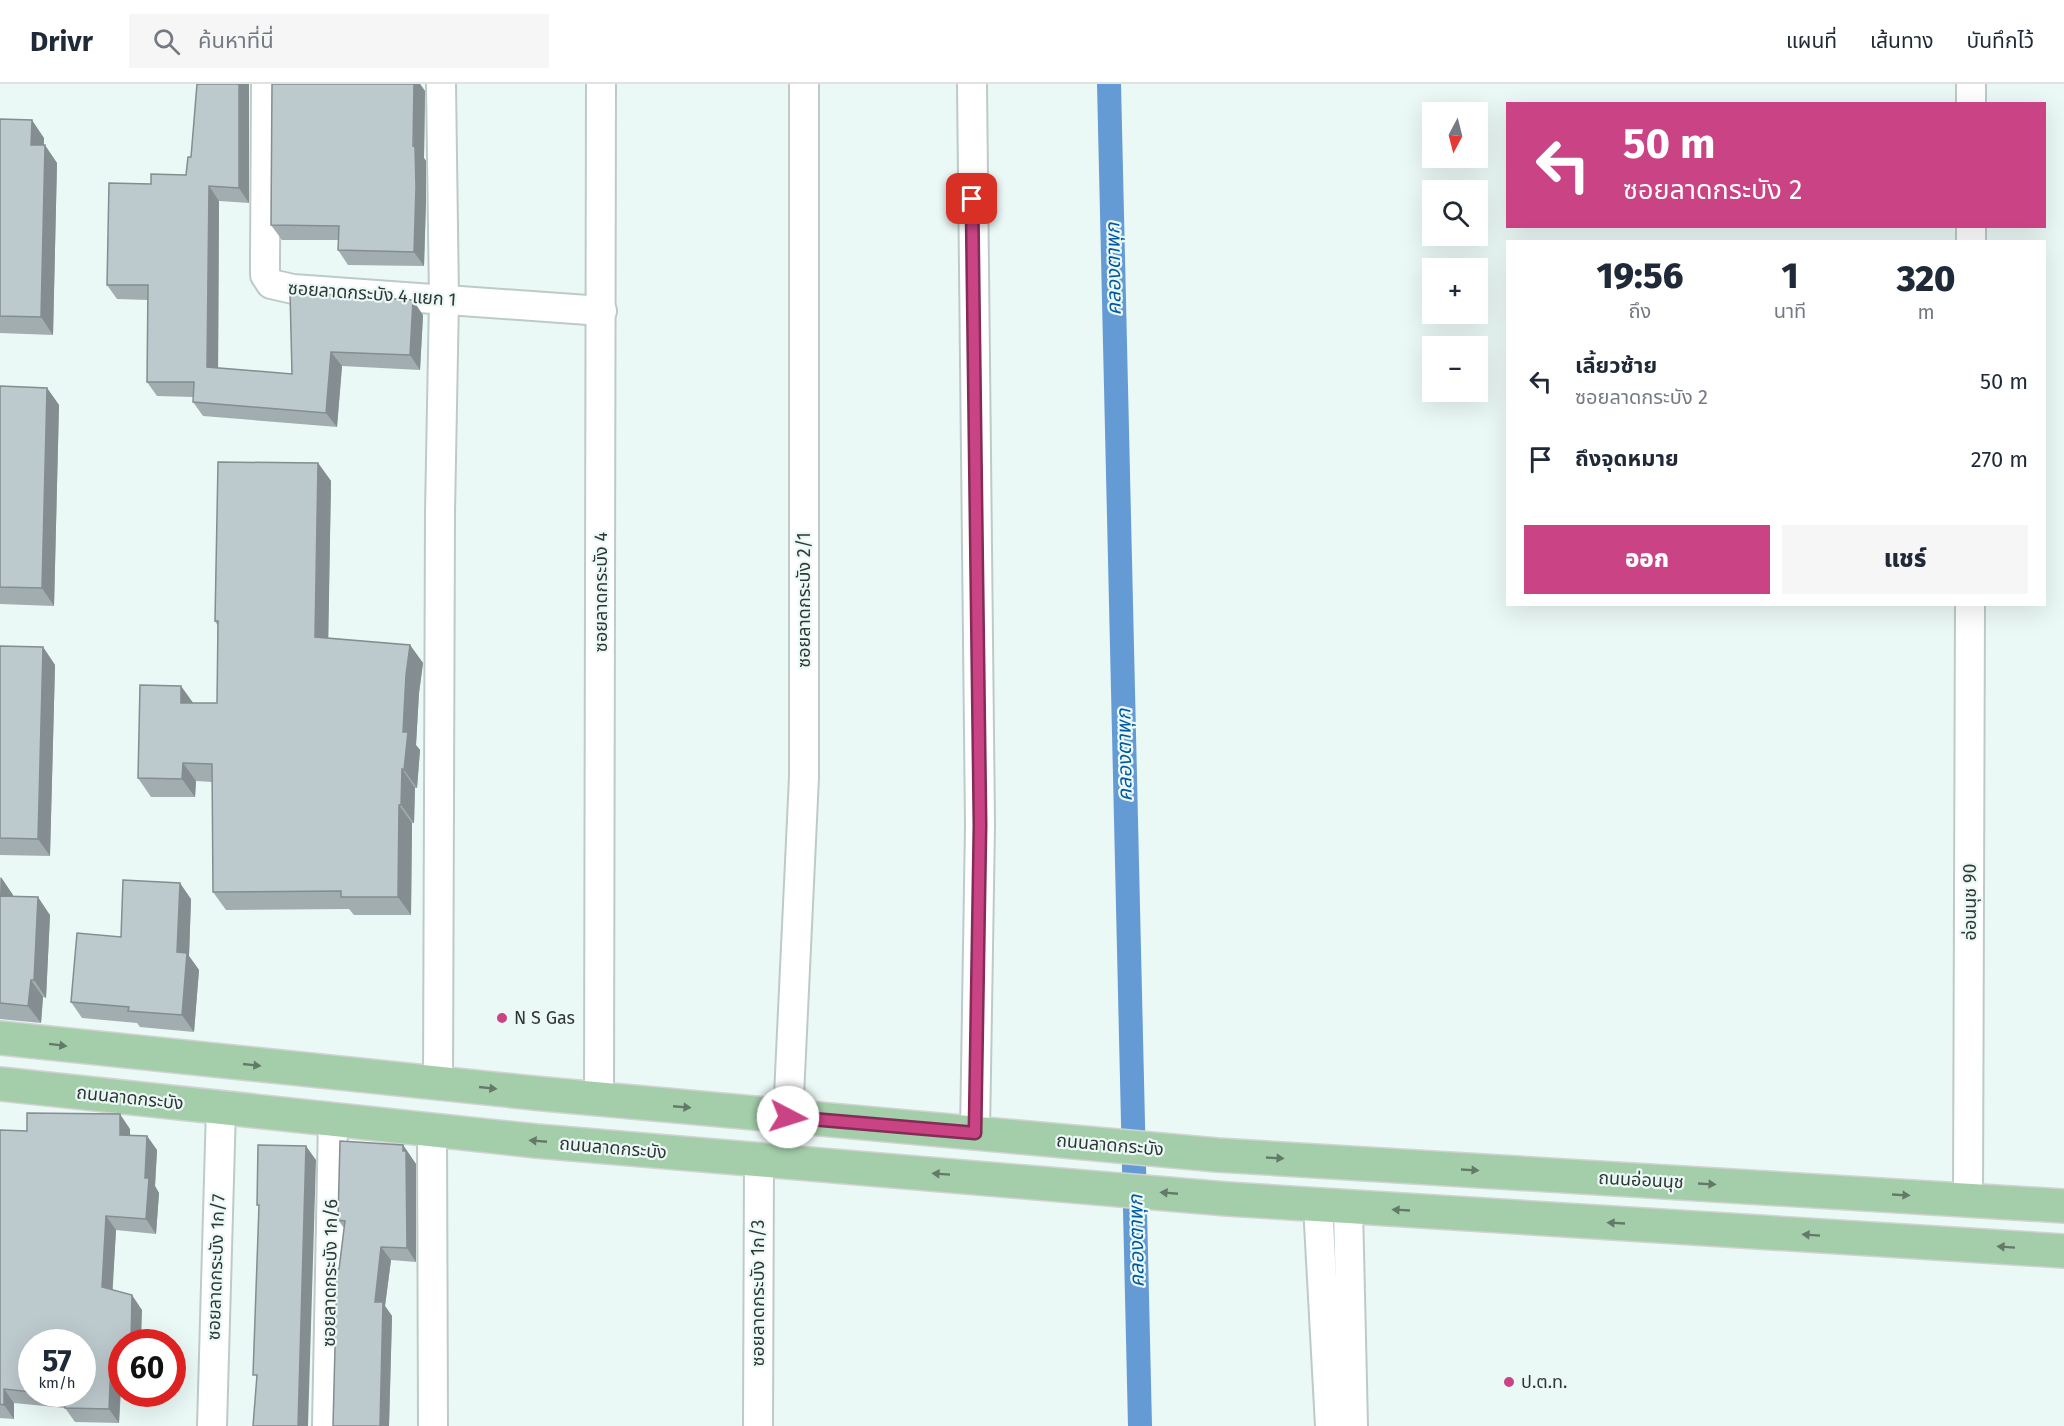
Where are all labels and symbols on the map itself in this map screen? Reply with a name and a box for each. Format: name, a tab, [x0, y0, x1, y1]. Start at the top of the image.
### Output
north arrow	[1422, 102, 1488, 168]
pin	[946, 173, 997, 224]
water label: คลองตาพุก	[1100, 221, 1127, 316]
street label: ซอยลาดกระบัง 4 แยก 1	[287, 277, 457, 311]
street label: ซอยลาดกระบัง 4	[590, 531, 612, 652]
street label: ซอยลาดกระบัง 2/1	[793, 532, 815, 668]
water label: คลองตาพุก	[1111, 707, 1138, 802]
street label: อ่อนนุช 90	[1959, 864, 1981, 940]
place label: N S Gas	[514, 1007, 575, 1029]
marker: N S Gas	[495, 1011, 509, 1025]
one-way arrow	[49, 1040, 68, 1049]
one-way arrow	[243, 1060, 262, 1070]
street label: ถนนลาดกระบัง	[75, 1081, 185, 1115]
one-way arrow	[478, 1084, 497, 1093]
position arrow	[756, 1085, 820, 1149]
one-way arrow	[673, 1102, 692, 1112]
street label: ถนนลาดกระบัง	[1055, 1129, 1165, 1161]
street label: ถนนลาดกระบัง	[558, 1132, 668, 1164]
one-way arrow	[528, 1136, 547, 1146]
one-way arrow	[1266, 1154, 1285, 1163]
one-way arrow	[1461, 1165, 1480, 1175]
street label: ถนนอ่อนนุช	[1598, 1167, 1684, 1193]
one-way arrow	[932, 1169, 951, 1178]
one-way arrow	[1697, 1179, 1716, 1189]
one-way arrow	[1159, 1189, 1178, 1198]
one-way arrow	[1892, 1191, 1911, 1200]
street label: ซอยลาดกระบัง 1ก/7	[202, 1193, 230, 1341]
water label: คลองตาพุก	[1123, 1193, 1150, 1288]
street label: ซอยลาดกระบัง 1ก/6	[318, 1199, 342, 1347]
one-way arrow	[1391, 1206, 1410, 1215]
one-way arrow	[1607, 1218, 1626, 1228]
street label: ซอยลาดกระบัง 1ก/3	[747, 1219, 769, 1367]
one-way arrow	[1801, 1230, 1820, 1239]
one-way arrow	[1996, 1242, 2015, 1252]
speed limit sign: 60	[108, 1329, 186, 1407]
place label: ป.ต.ท.	[1521, 1371, 1567, 1393]
marker: ป.ต.ท.	[1502, 1375, 1516, 1389]

